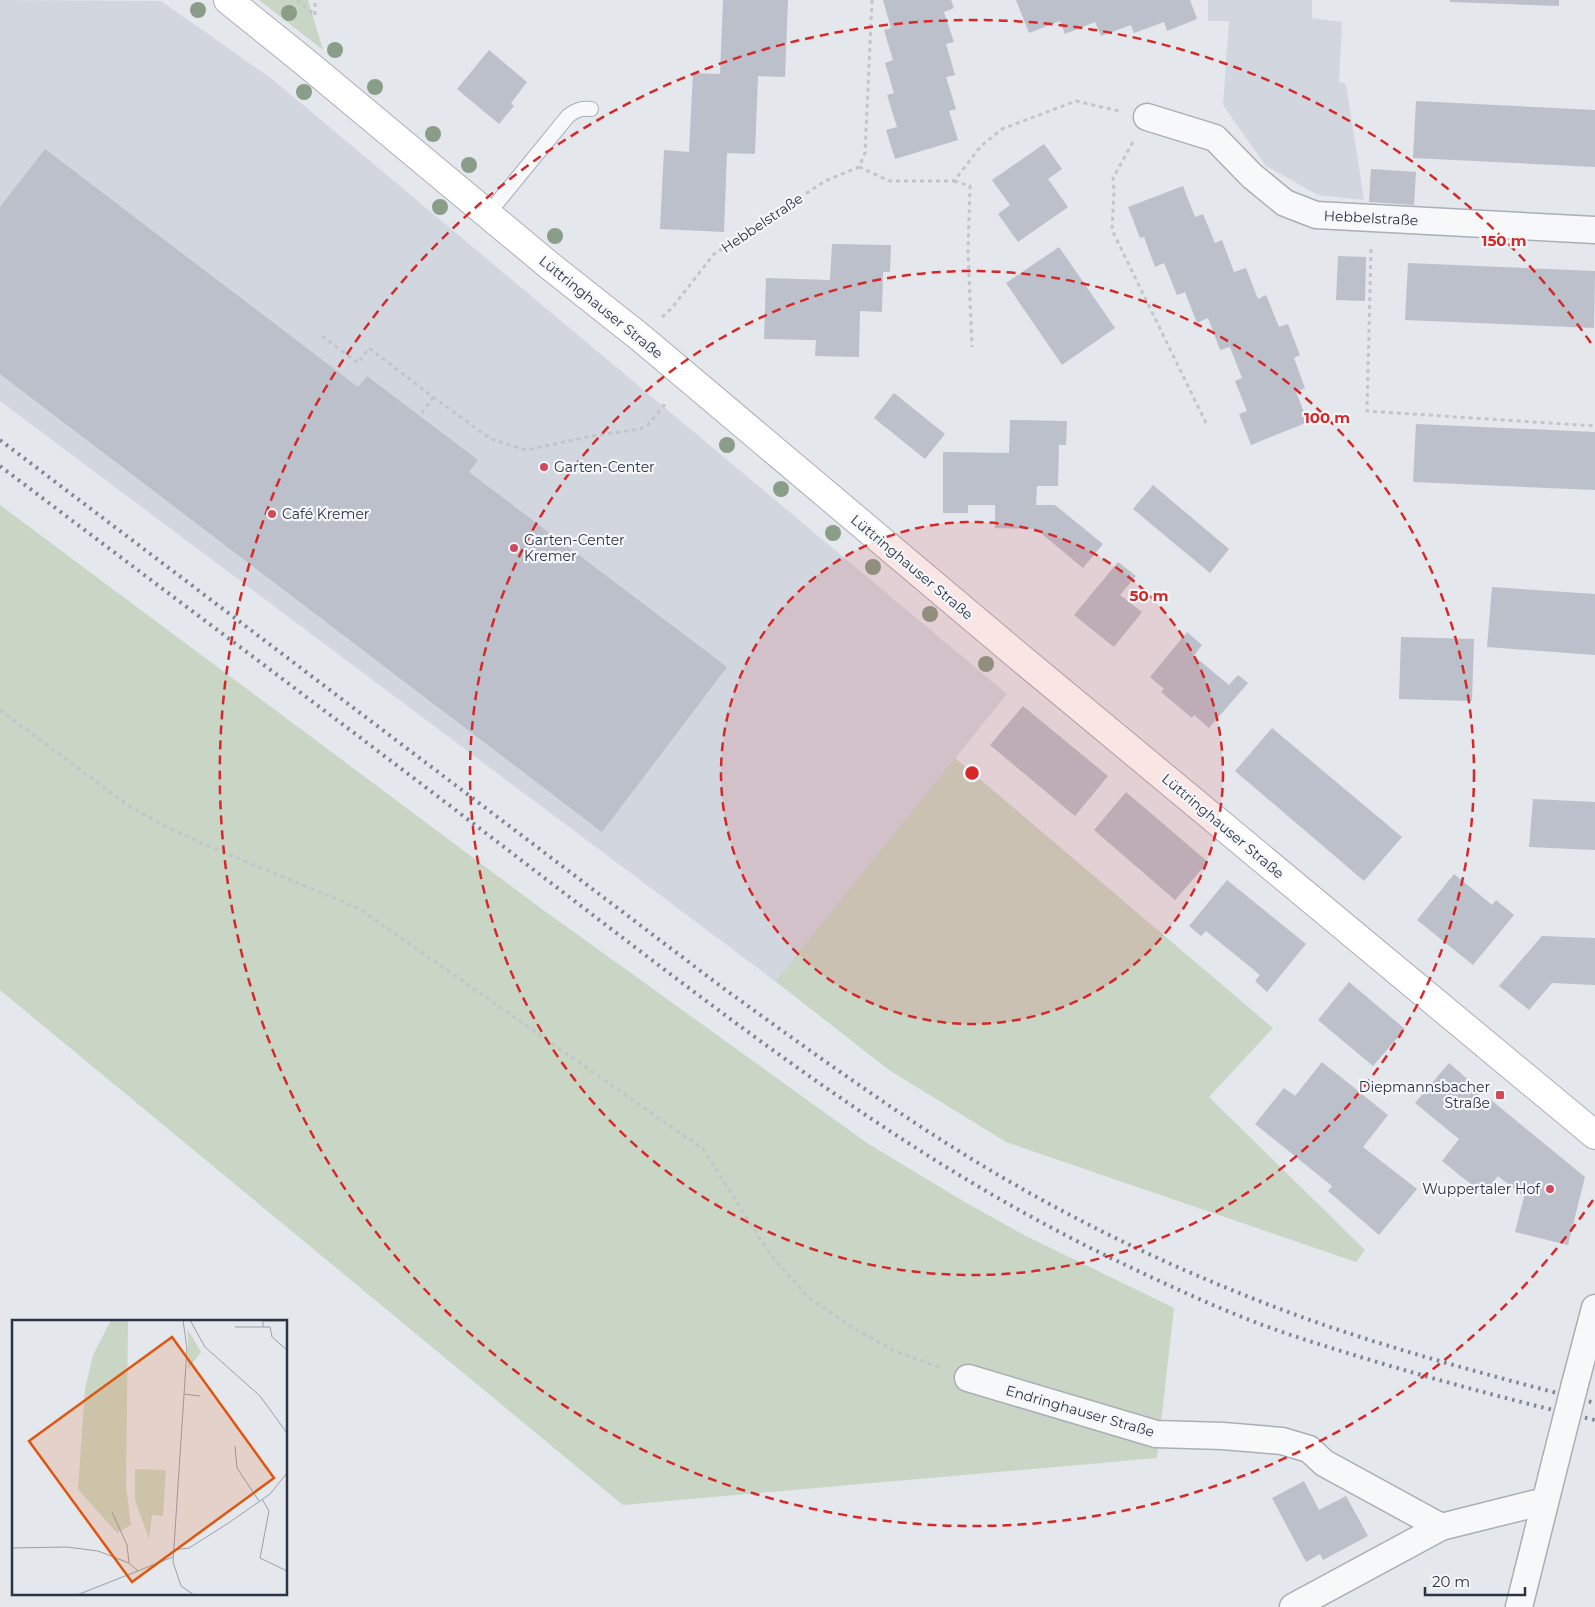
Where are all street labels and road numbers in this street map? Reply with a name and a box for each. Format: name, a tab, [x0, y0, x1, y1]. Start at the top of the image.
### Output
street label: Hebbelstraße	[718, 189, 806, 257]
street label: Hebbelstraße	[1323, 207, 1419, 229]
street label: Lüttringhauser Straße	[535, 251, 667, 363]
street label: Lüttringhauser Straße	[847, 511, 977, 623]
street label: Lüttringhauser Straße	[1158, 770, 1288, 882]
street label: Endringhauser Straße	[1004, 1381, 1156, 1441]

